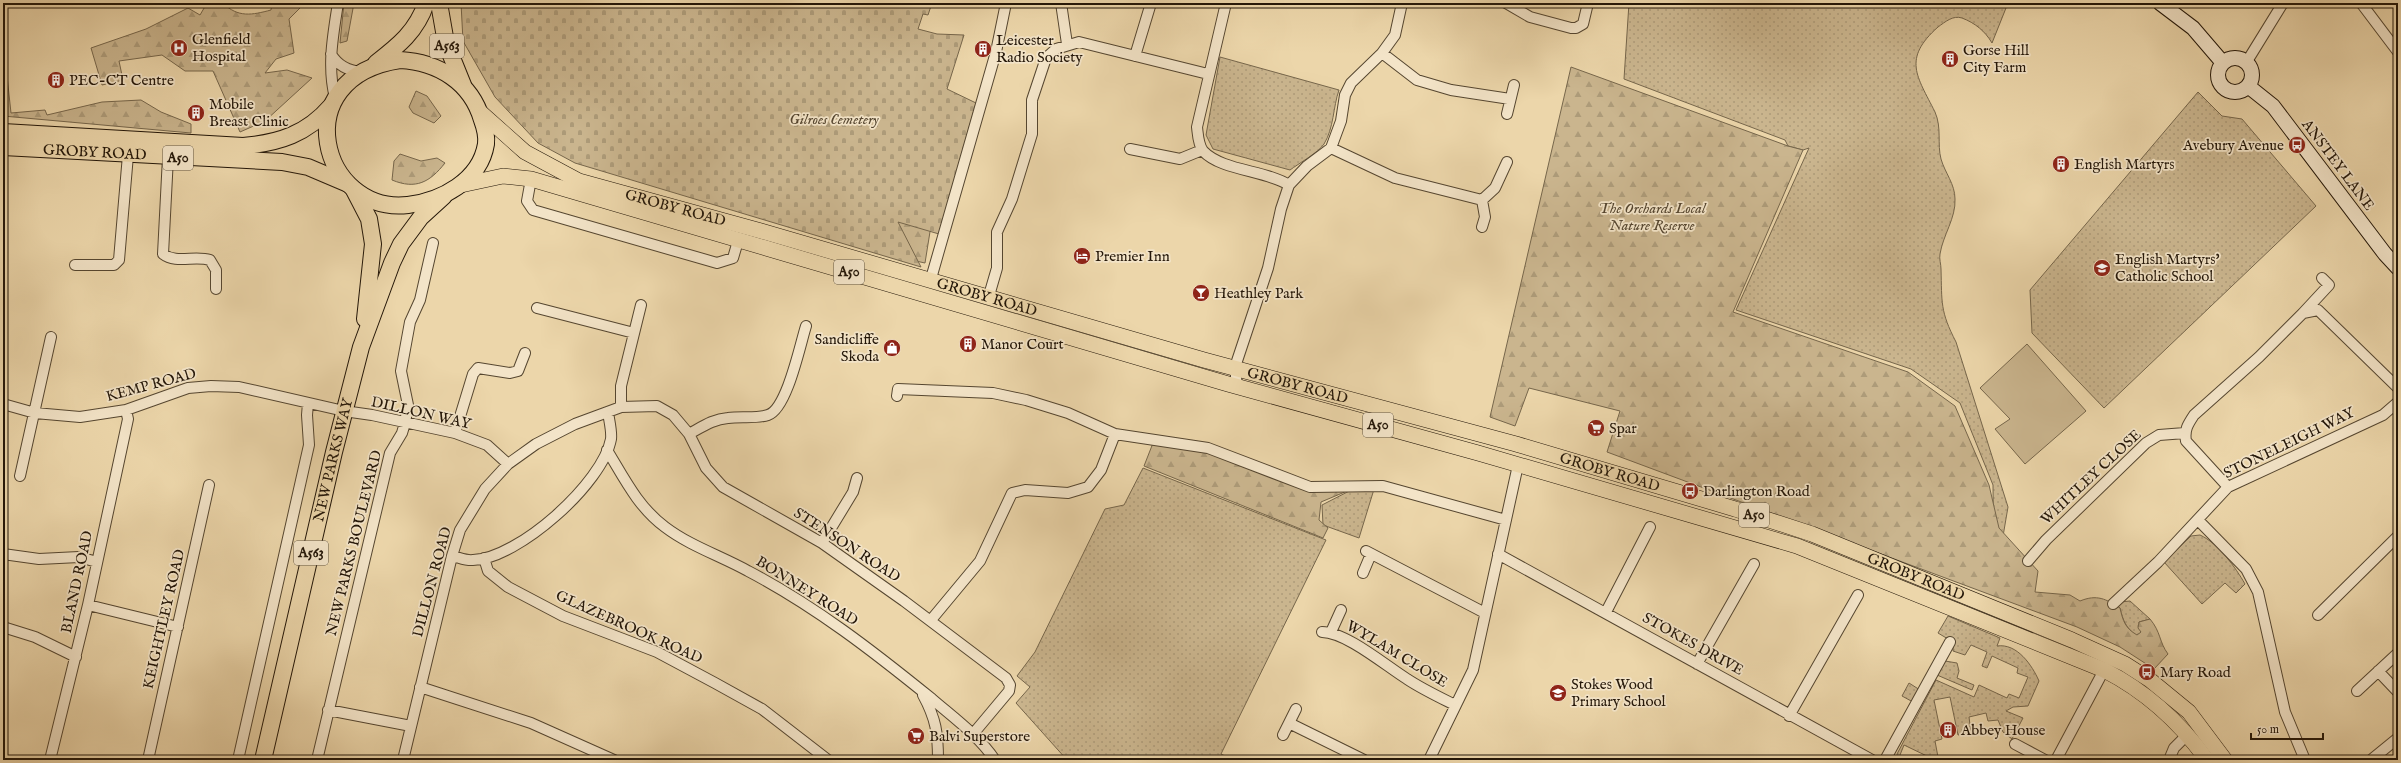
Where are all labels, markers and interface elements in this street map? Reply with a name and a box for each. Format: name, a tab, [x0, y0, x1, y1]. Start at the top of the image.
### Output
place label: Glenfield Hospital	[192, 30, 252, 66]
place label: Leicester Radio Society	[996, 31, 1083, 67]
road number: A563	[430, 34, 464, 58]
hospital icon: Glenfield Hospital	[169, 38, 189, 58]
building icon: Leicester Radio Society	[973, 39, 993, 59]
place label: Gorse Hill City Farm	[1963, 41, 2030, 77]
building icon: Gorse Hill City Farm	[1940, 49, 1960, 69]
building icon: PEC-CT Centre	[46, 70, 66, 90]
place label: PEC-CT Centre	[69, 71, 174, 90]
place label: Mobile Breast Clinic	[209, 95, 289, 131]
building icon: Mobile Breast Clinic	[186, 103, 206, 123]
park label: Gilroes Cemetery	[789, 110, 879, 129]
street label: ANSTEY LANE	[2297, 115, 2379, 214]
bus stop icon: Avebury Avenue	[2287, 135, 2307, 155]
place label: Avebury Avenue	[2182, 136, 2284, 155]
street label: GROBY ROAD	[43, 140, 147, 164]
road number: A50	[163, 146, 193, 170]
building icon: English Martyrs	[2051, 154, 2071, 174]
place label: English Martyrs	[2074, 155, 2175, 174]
street label: GROBY ROAD	[623, 185, 728, 230]
park label: The Orchards Local Nature Reserve	[1599, 199, 1707, 235]
hotel icon: Premier Inn	[1072, 246, 1092, 266]
place label: Premier Inn	[1095, 247, 1170, 266]
place label: English Martyrs' Catholic School	[2115, 250, 2220, 286]
school or university icon: English Martyrs' Catholic School	[2092, 258, 2112, 278]
road number: A50	[834, 260, 864, 284]
street label: GROBY ROAD	[935, 273, 1039, 320]
bar icon: Heathley Park	[1191, 283, 1211, 303]
place label: Heathley Park	[1214, 284, 1304, 303]
place label: Sandicliffe Skoda	[815, 330, 880, 366]
building icon: Manor Court	[958, 334, 978, 354]
place label: Manor Court	[981, 335, 1064, 354]
shop icon: Sandicliffe Skoda	[882, 338, 902, 358]
street label: GROBY ROAD	[1245, 363, 1350, 408]
street label: KEMP ROAD	[104, 364, 198, 406]
street label: DILLON WAY	[369, 392, 474, 434]
street label: NEW PARKS WAY	[309, 396, 357, 524]
street label: STONELEIGH WAY	[2220, 403, 2358, 483]
road number: A50	[1363, 413, 1393, 437]
supermarket icon: Spar	[1586, 418, 1606, 438]
place label: Spar	[1609, 419, 1637, 438]
street label: WHITLEY CLOSE	[2037, 425, 2145, 529]
street label: NEW PARKS BOULEVARD	[322, 448, 386, 638]
street label: GROBY ROAD	[1557, 448, 1662, 496]
bus stop icon: Darlington Road	[1680, 481, 1700, 501]
place label: Darlington Road	[1703, 482, 1811, 501]
street label: STENSON ROAD	[790, 503, 904, 587]
road number: A50	[1739, 503, 1769, 527]
street label: DILLON ROAD	[408, 525, 456, 639]
street label: BLAND ROAD	[57, 529, 97, 635]
road number: A563	[294, 541, 328, 565]
street label: KEIGHTLEY ROAD	[139, 547, 189, 691]
street label: GROBY ROAD	[1865, 548, 1968, 605]
street label: BONNEY ROAD	[752, 552, 862, 630]
street label: GLAZEBROOK ROAD	[553, 586, 705, 668]
street label: STOKES DRIVE	[1639, 608, 1747, 680]
street label: WYLAM CLOSE	[1343, 616, 1451, 692]
bus stop icon: Mary Road	[2137, 662, 2157, 682]
place label: Mary Road	[2160, 663, 2232, 682]
place label: Stokes Wood Primary School	[1571, 675, 1667, 711]
school or university icon: Stokes Wood Primary School	[1548, 683, 1568, 703]
scale bar	[2251, 715, 2323, 741]
building icon: Abbey House	[1938, 720, 1958, 740]
place label: Abbey House	[1960, 721, 2045, 740]
text: 50 m	[2257, 722, 2279, 737]
supermarket icon: Balvi Superstore	[906, 726, 926, 746]
place label: Balvi Superstore	[929, 727, 1030, 746]

